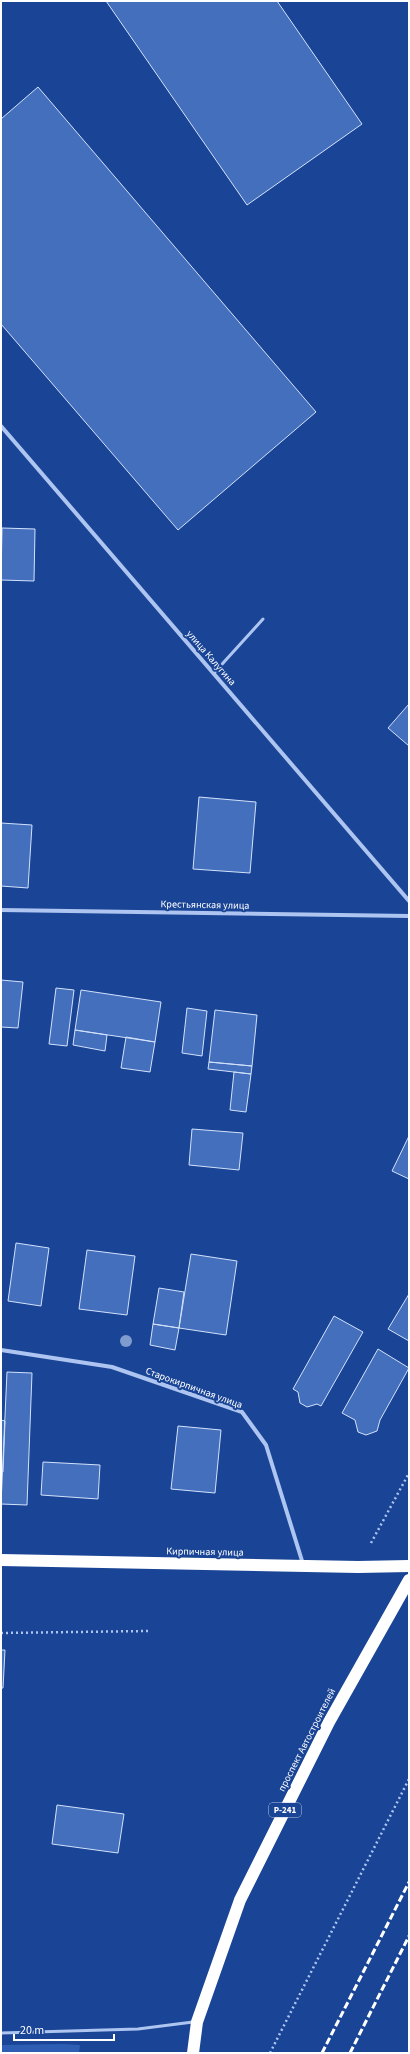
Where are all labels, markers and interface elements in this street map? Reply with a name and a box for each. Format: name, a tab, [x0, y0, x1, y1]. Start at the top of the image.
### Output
street label: улица Калугина	[183, 627, 239, 689]
street label: Крестьянская улица	[161, 897, 249, 913]
street label: Старокирпичная улица	[144, 1364, 244, 1412]
street label: Кирпичная улица	[166, 1544, 244, 1560]
street label: проспект Автостроителей	[275, 1686, 339, 1794]
road number: Р-241	[269, 1803, 301, 1817]
scale bar	[14, 2016, 114, 2042]
text: 20 m	[20, 2022, 44, 2039]

